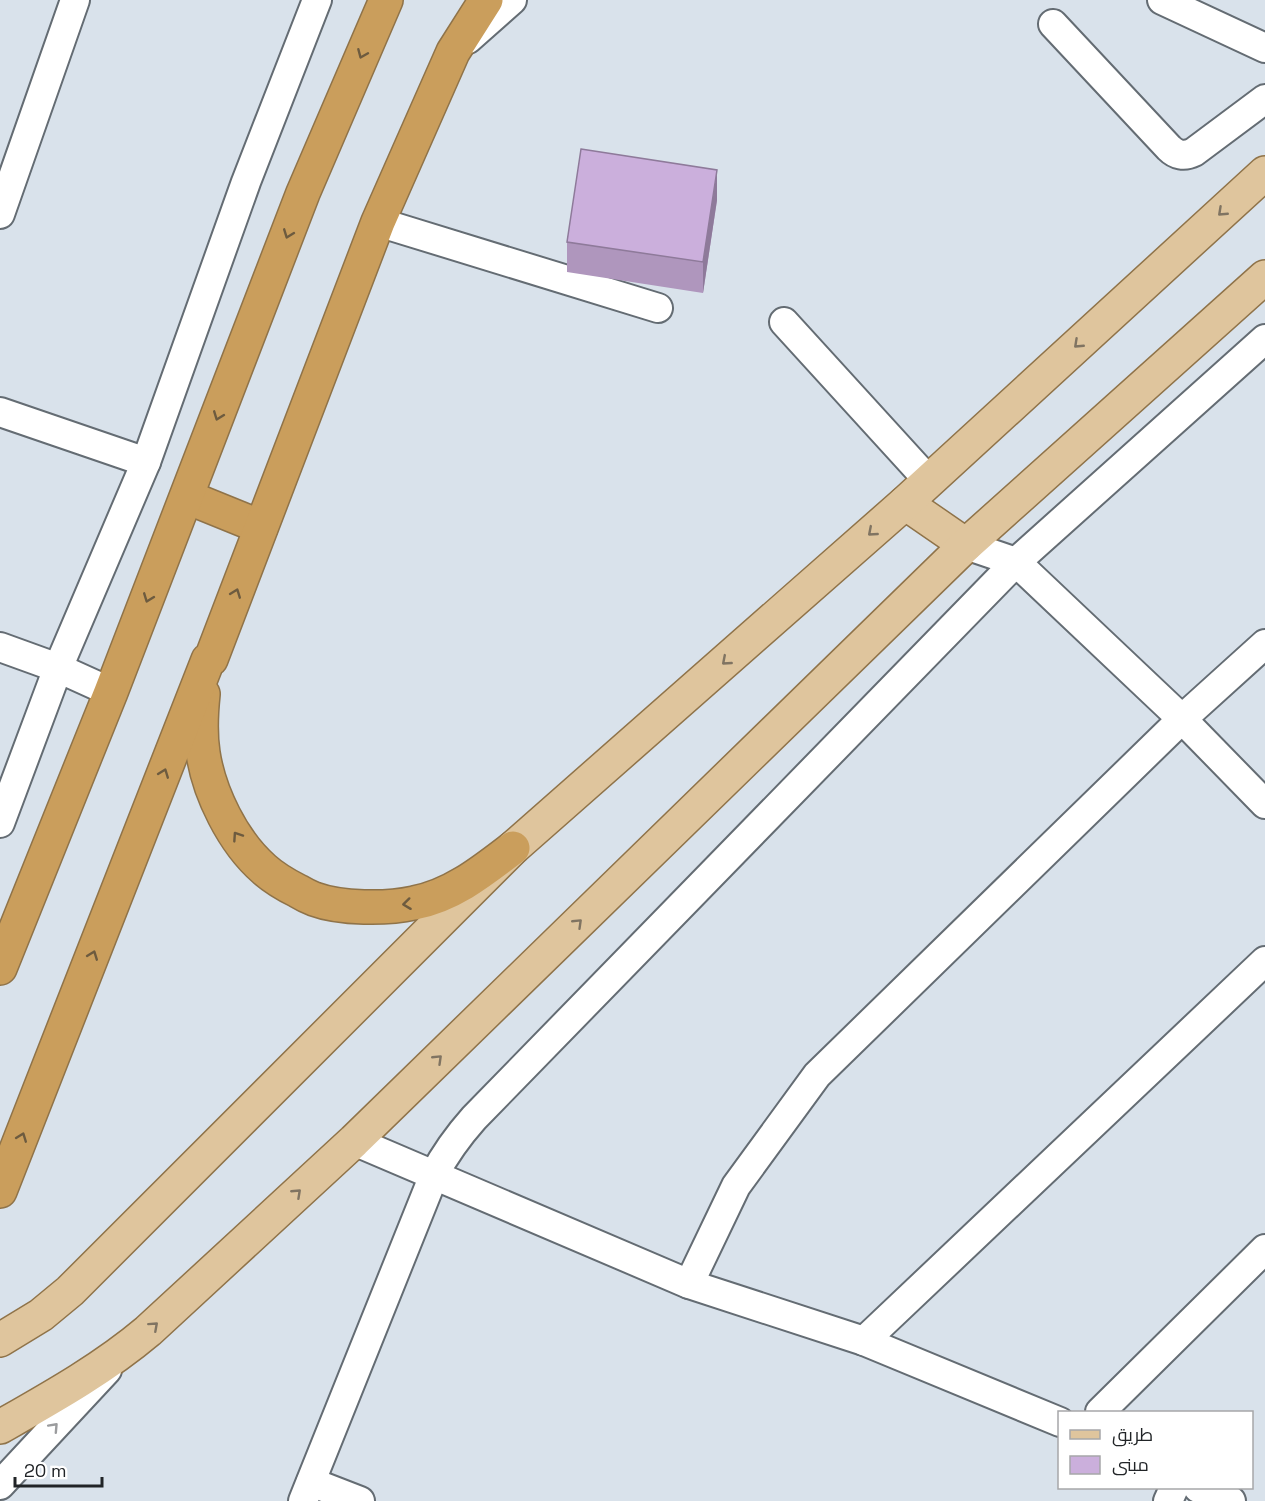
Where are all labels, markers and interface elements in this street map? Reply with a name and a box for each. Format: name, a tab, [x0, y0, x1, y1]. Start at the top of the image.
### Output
one-way arrow	[357, 47, 369, 58]
one-way arrow	[1218, 205, 1229, 216]
one-way arrow	[282, 228, 295, 239]
one-way arrow	[1075, 337, 1085, 348]
one-way arrow	[212, 410, 225, 421]
one-way arrow	[868, 525, 879, 536]
one-way arrow	[229, 588, 241, 599]
one-way arrow	[142, 592, 155, 603]
one-way arrow	[722, 654, 733, 665]
one-way arrow	[157, 769, 169, 780]
one-way arrow	[233, 832, 244, 843]
one-way arrow	[402, 897, 411, 909]
one-way arrow	[571, 919, 582, 930]
one-way arrow	[86, 950, 98, 961]
one-way arrow	[431, 1055, 442, 1066]
one-way arrow	[14, 1132, 27, 1142]
one-way arrow	[290, 1189, 300, 1200]
one-way arrow	[147, 1322, 157, 1333]
legend	[1058, 1411, 1253, 1489]
one-way arrow	[47, 1423, 58, 1434]
text: طريق	[1112, 1423, 1153, 1447]
scale bar	[15, 1450, 102, 1488]
text: مبنى	[1112, 1453, 1149, 1476]
text: 20 m	[24, 1459, 67, 1482]

